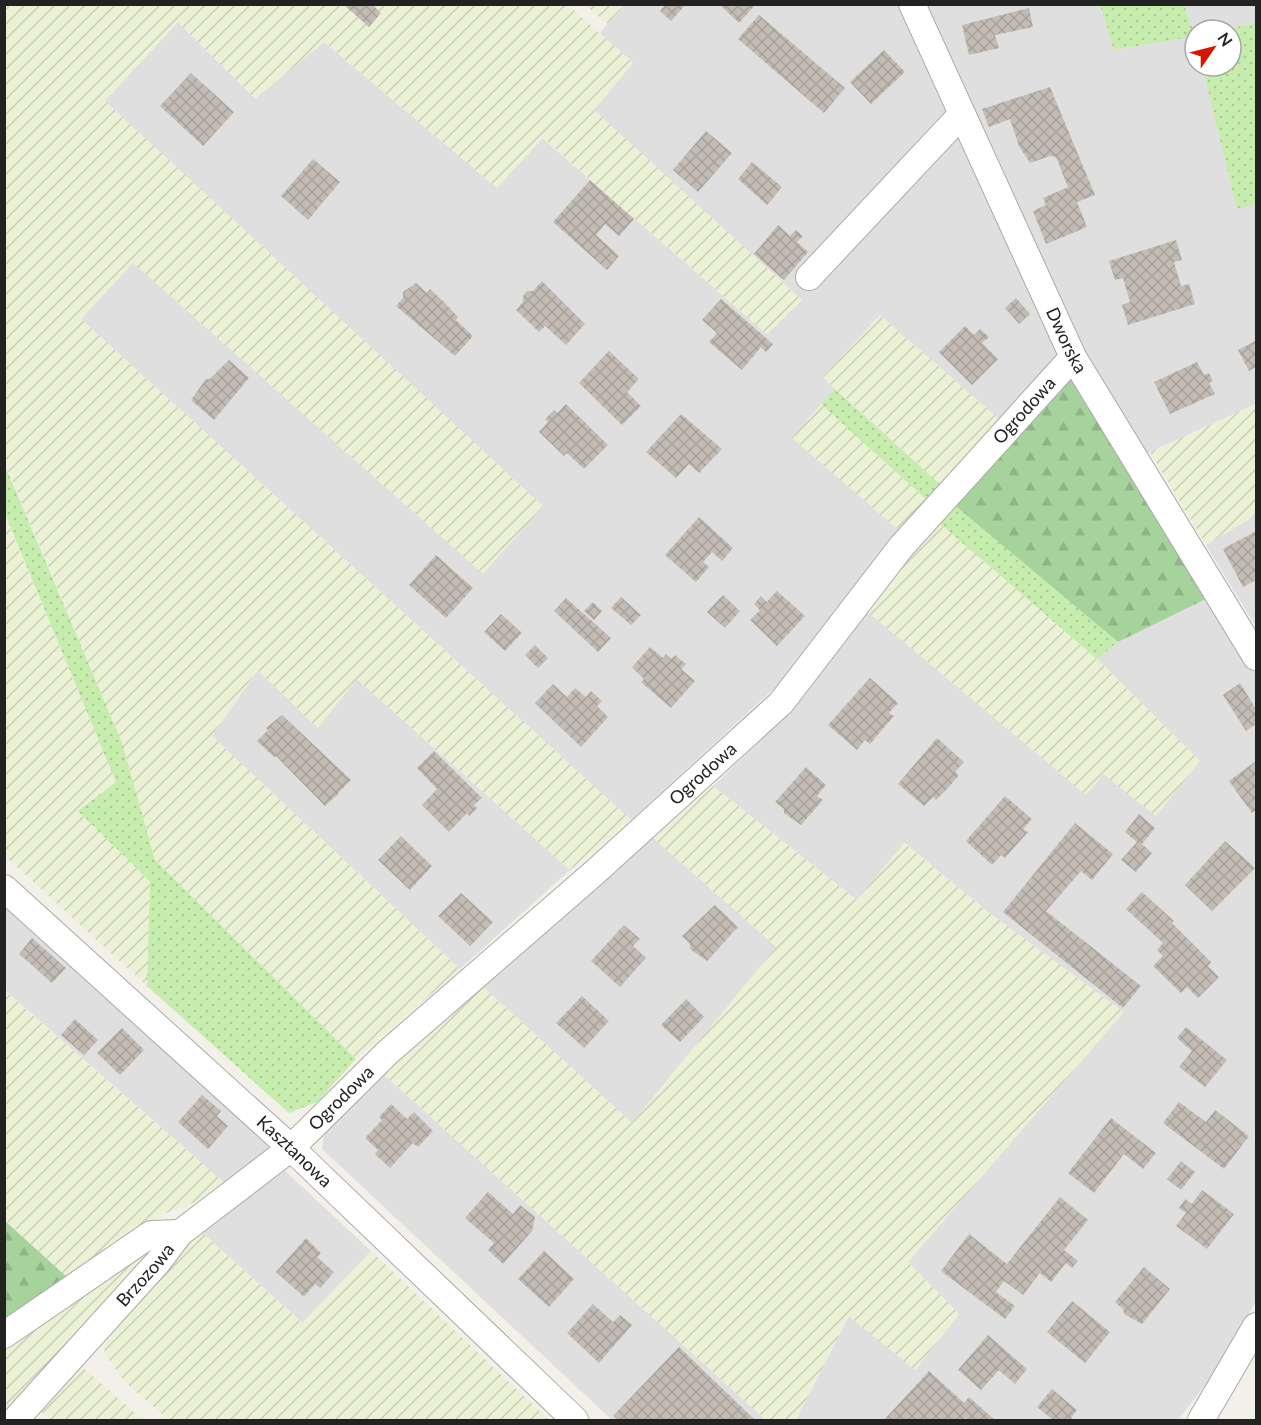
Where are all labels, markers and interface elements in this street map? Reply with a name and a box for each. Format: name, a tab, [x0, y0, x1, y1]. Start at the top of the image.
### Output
north arrow	[1183, 18, 1243, 78]
text: N	[1214, 29, 1237, 50]
street label: Dworska	[1042, 304, 1092, 377]
street label: Ogrodowa	[988, 372, 1060, 448]
street label: Ogrodowa	[664, 737, 740, 809]
street label: Ogrodowa	[303, 1061, 378, 1135]
street label: Kasztanowa	[252, 1110, 337, 1191]
street label: Brzozowa	[111, 1238, 178, 1311]

